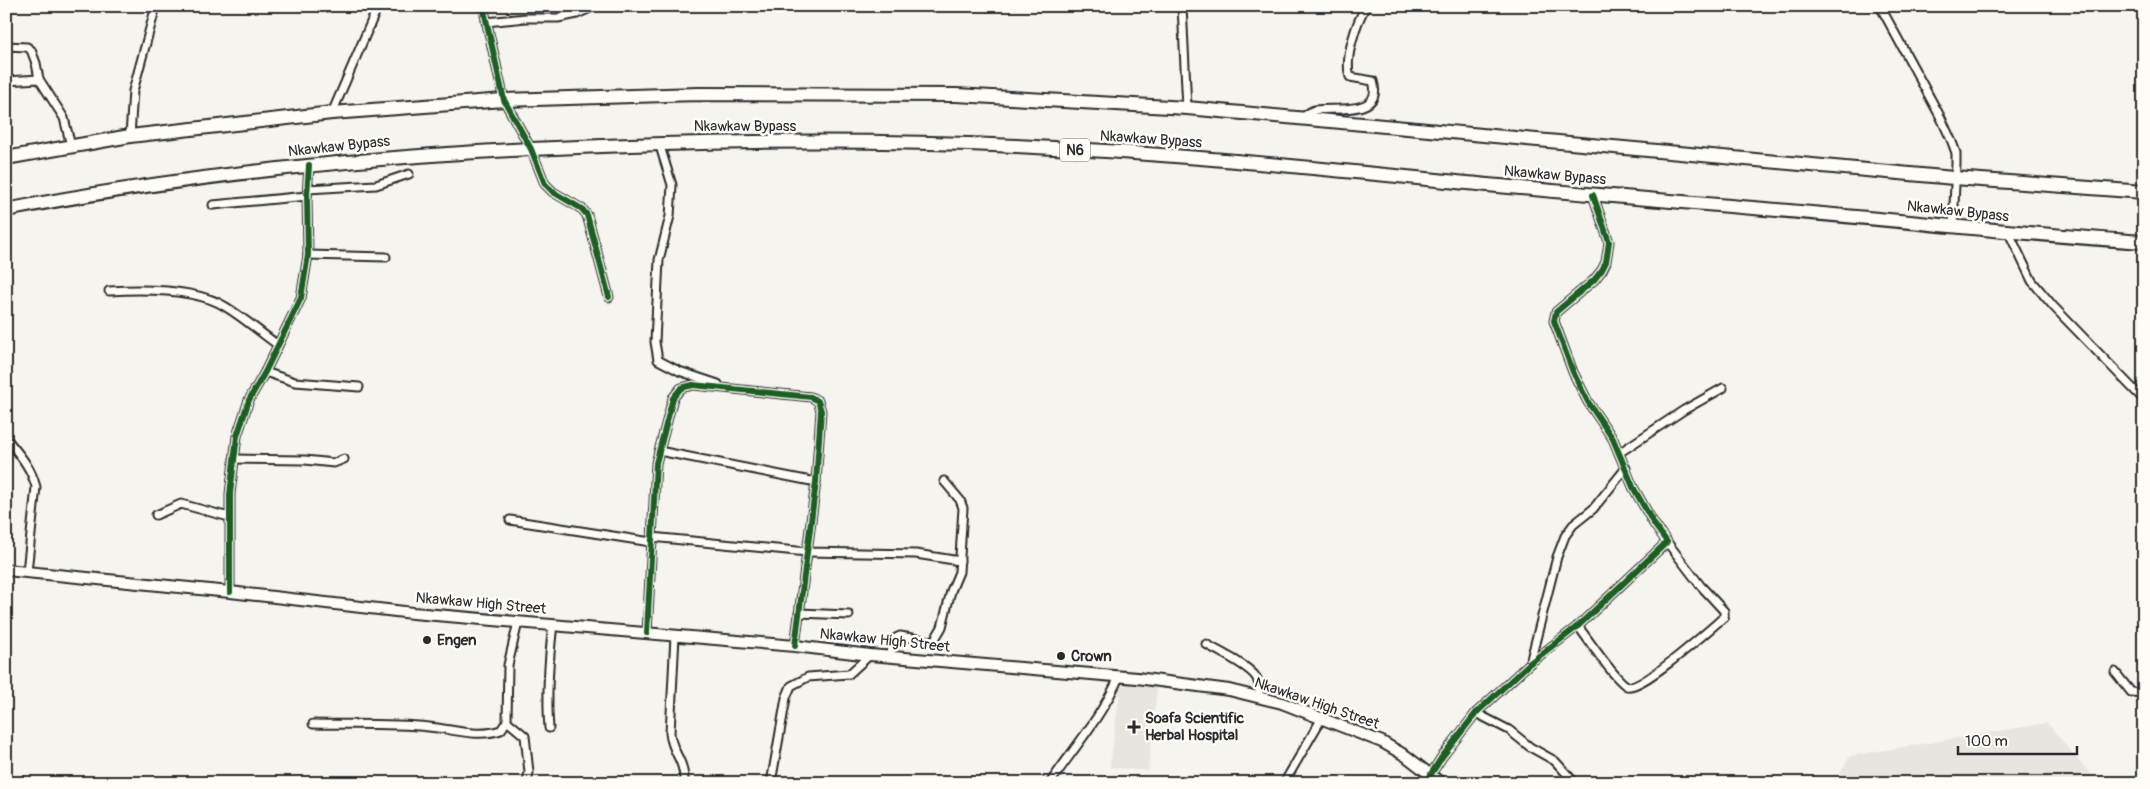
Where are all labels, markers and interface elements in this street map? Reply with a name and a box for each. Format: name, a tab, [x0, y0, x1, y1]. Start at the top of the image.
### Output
street label: Nkawkaw Bypass	[694, 117, 797, 136]
street label: Nkawkaw Bypass	[1099, 126, 1203, 153]
street label: Nkawkaw Bypass	[287, 132, 391, 161]
road number: N6	[1060, 138, 1090, 162]
street label: Nkawkaw Bypass	[1503, 162, 1607, 189]
street label: Nkawkaw Bypass	[1906, 197, 2010, 226]
street label: Nkawkaw High Street	[415, 588, 548, 619]
street label: Nkawkaw High Street	[819, 624, 952, 657]
place label: Engen	[437, 631, 477, 650]
marker: Engen	[421, 634, 433, 646]
place label: Crown	[1071, 647, 1112, 666]
marker: Crown	[1055, 650, 1067, 662]
street label: Nkawkaw High Street	[1252, 673, 1383, 734]
place label: Soafa Scientific Herbal Hospital	[1145, 709, 1244, 745]
marker: Soafa Scientific Herbal Hospital	[1127, 720, 1141, 734]
scale bar	[1958, 724, 2076, 756]
text: 100 m	[1965, 732, 2008, 751]

